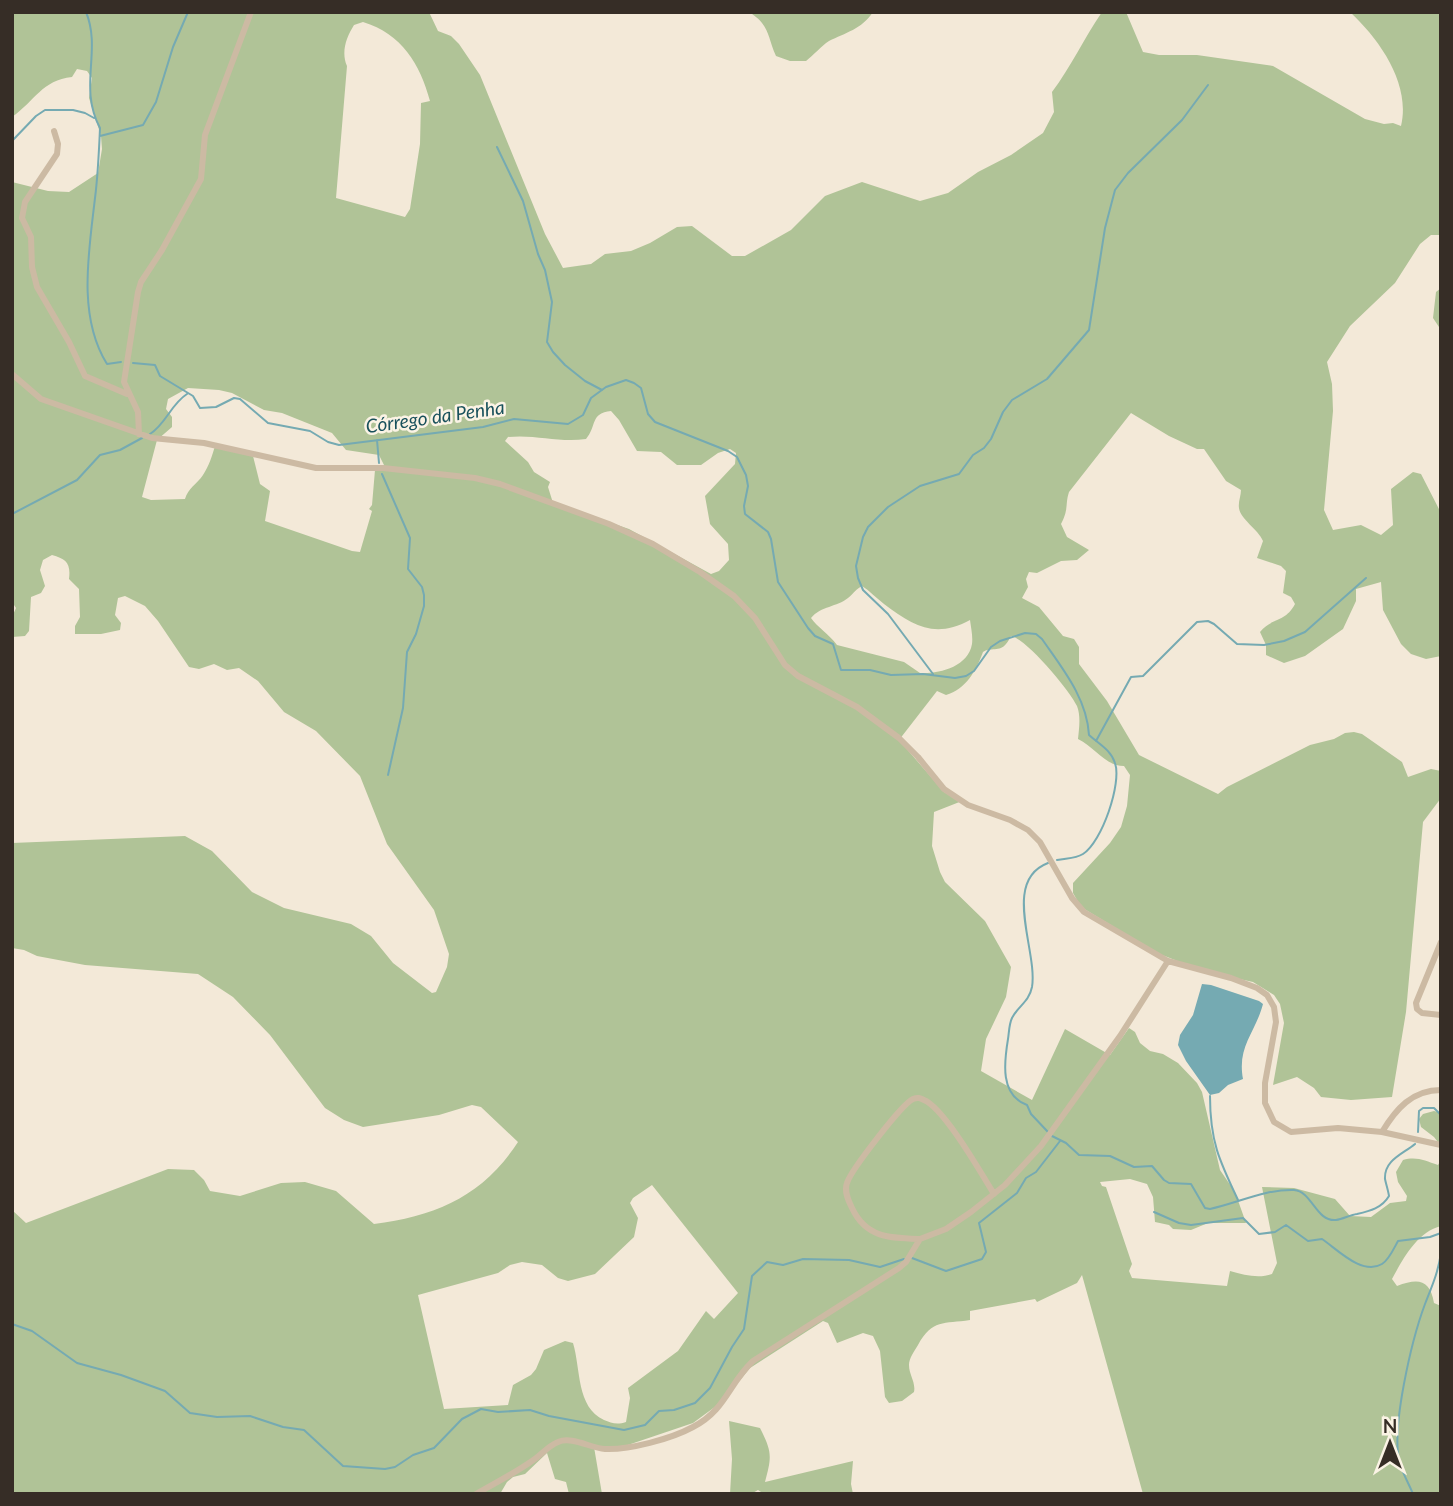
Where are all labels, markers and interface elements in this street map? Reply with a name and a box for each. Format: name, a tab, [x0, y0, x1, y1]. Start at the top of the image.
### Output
water label: Córrego da Penha	[364, 395, 506, 437]
north arrow	[1355, 1408, 1425, 1478]
text: N	[1383, 1414, 1397, 1437]

